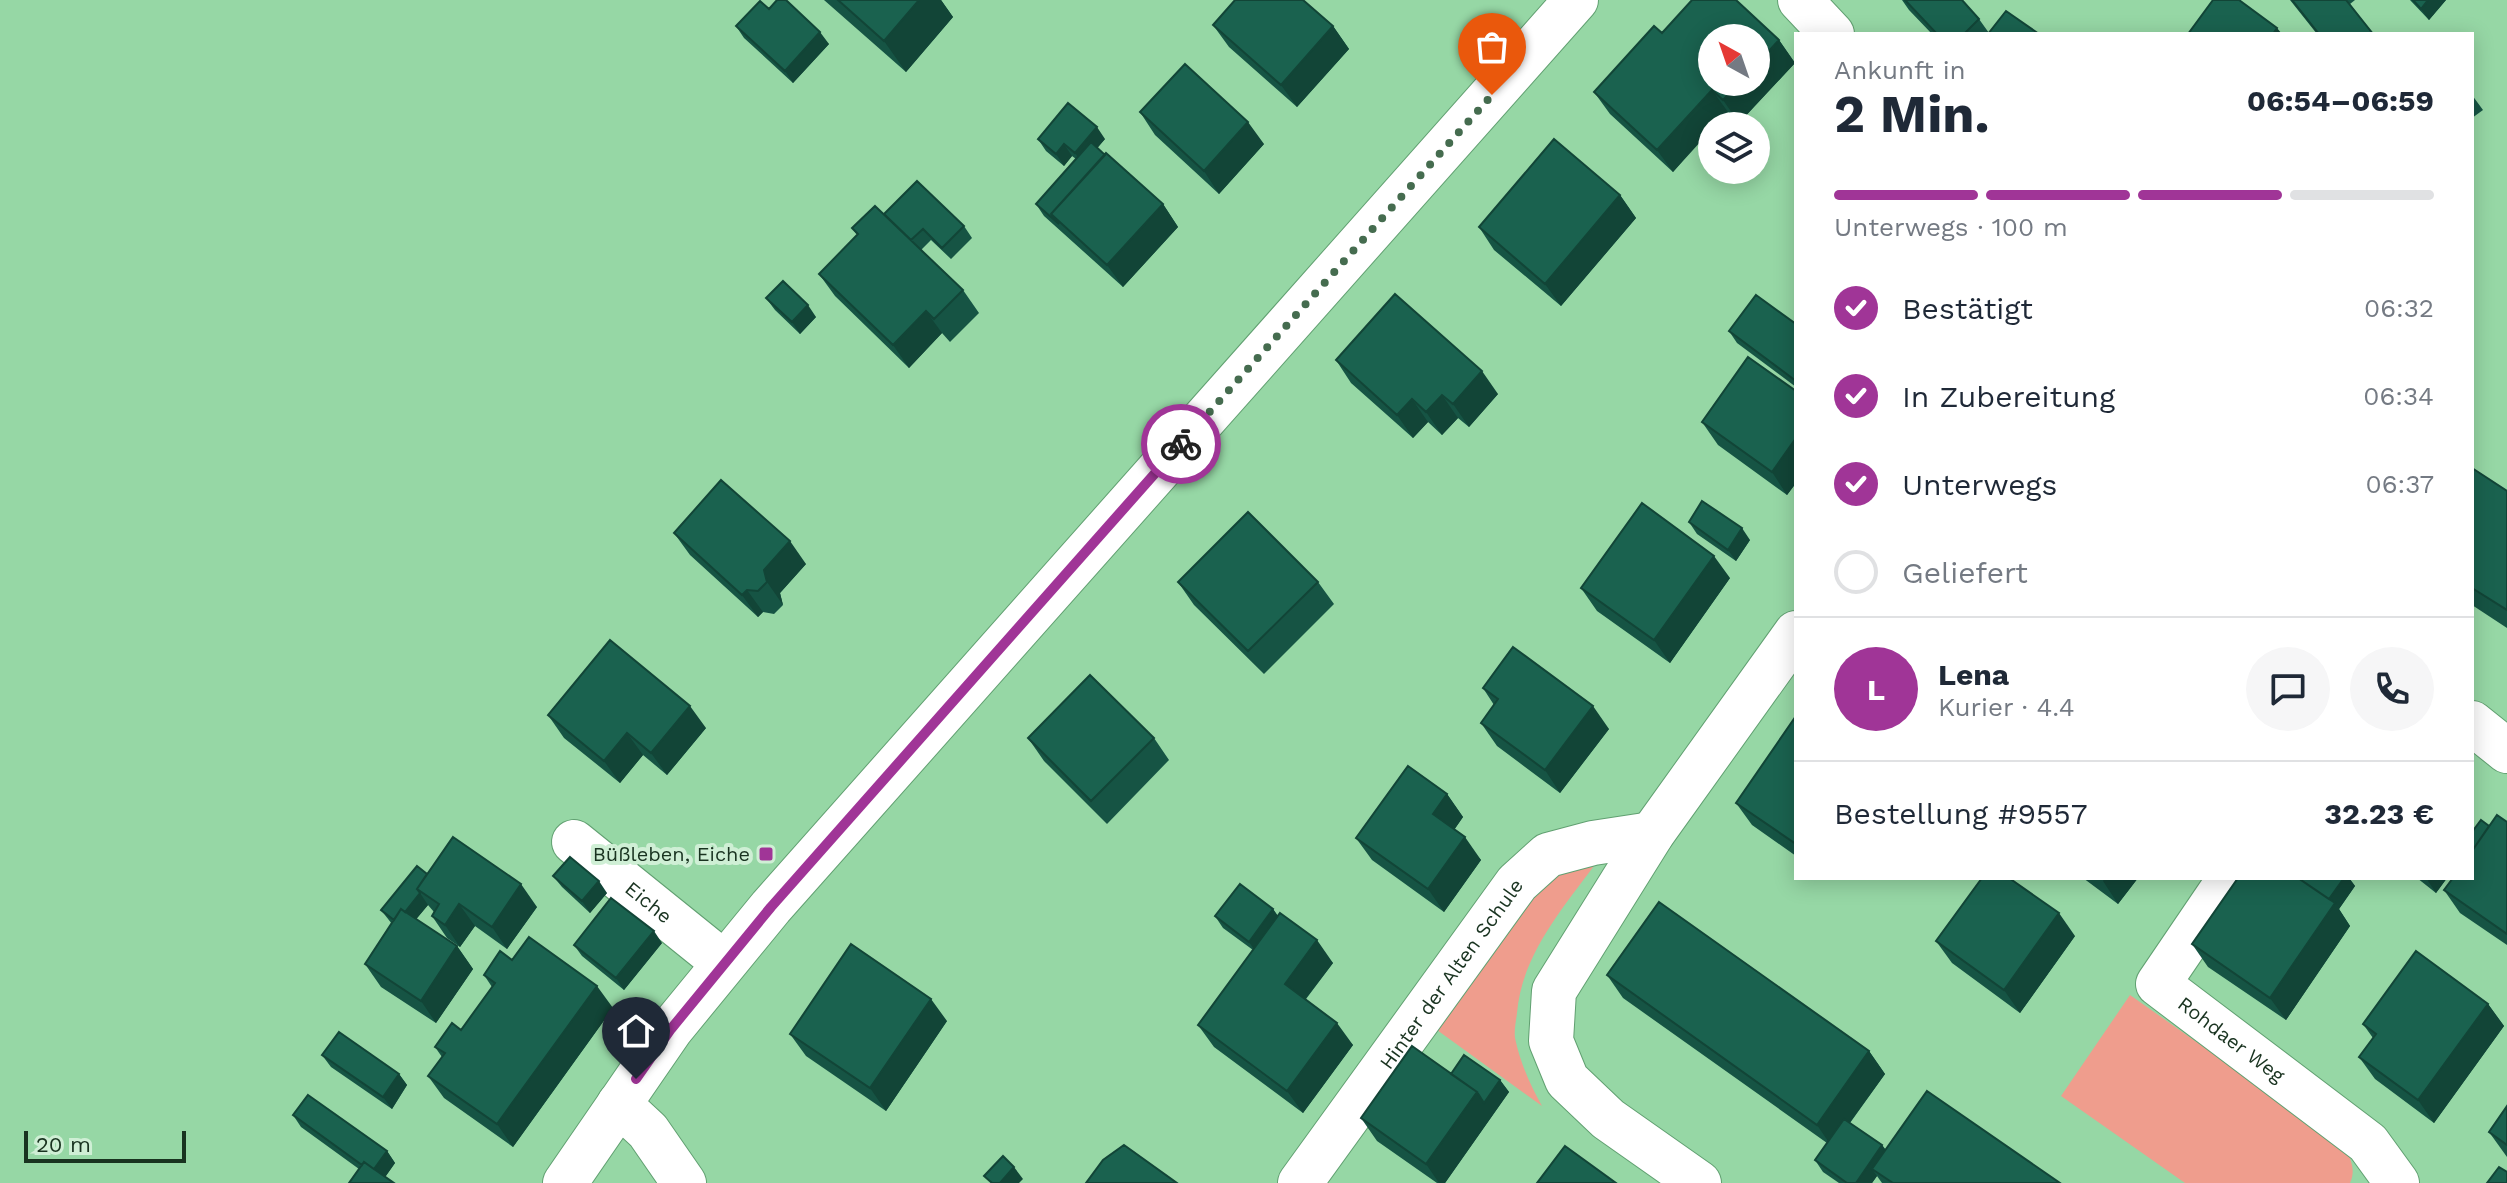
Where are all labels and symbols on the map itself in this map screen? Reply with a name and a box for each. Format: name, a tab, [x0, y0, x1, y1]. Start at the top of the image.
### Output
pin	[1458, 13, 1526, 95]
north arrow	[1698, 24, 1770, 96]
courier	[1141, 404, 1221, 484]
place label: Büßleben, Eiche	[593, 842, 750, 866]
marker: Büßleben, Eiche	[757, 845, 775, 863]
street label: Hinter der Alten Schule	[1374, 874, 1528, 1074]
street label: Eiche	[620, 876, 677, 928]
street label: Rohdaer Weg	[2173, 991, 2290, 1088]
pin	[602, 997, 670, 1079]
scale bar	[24, 1127, 186, 1163]

